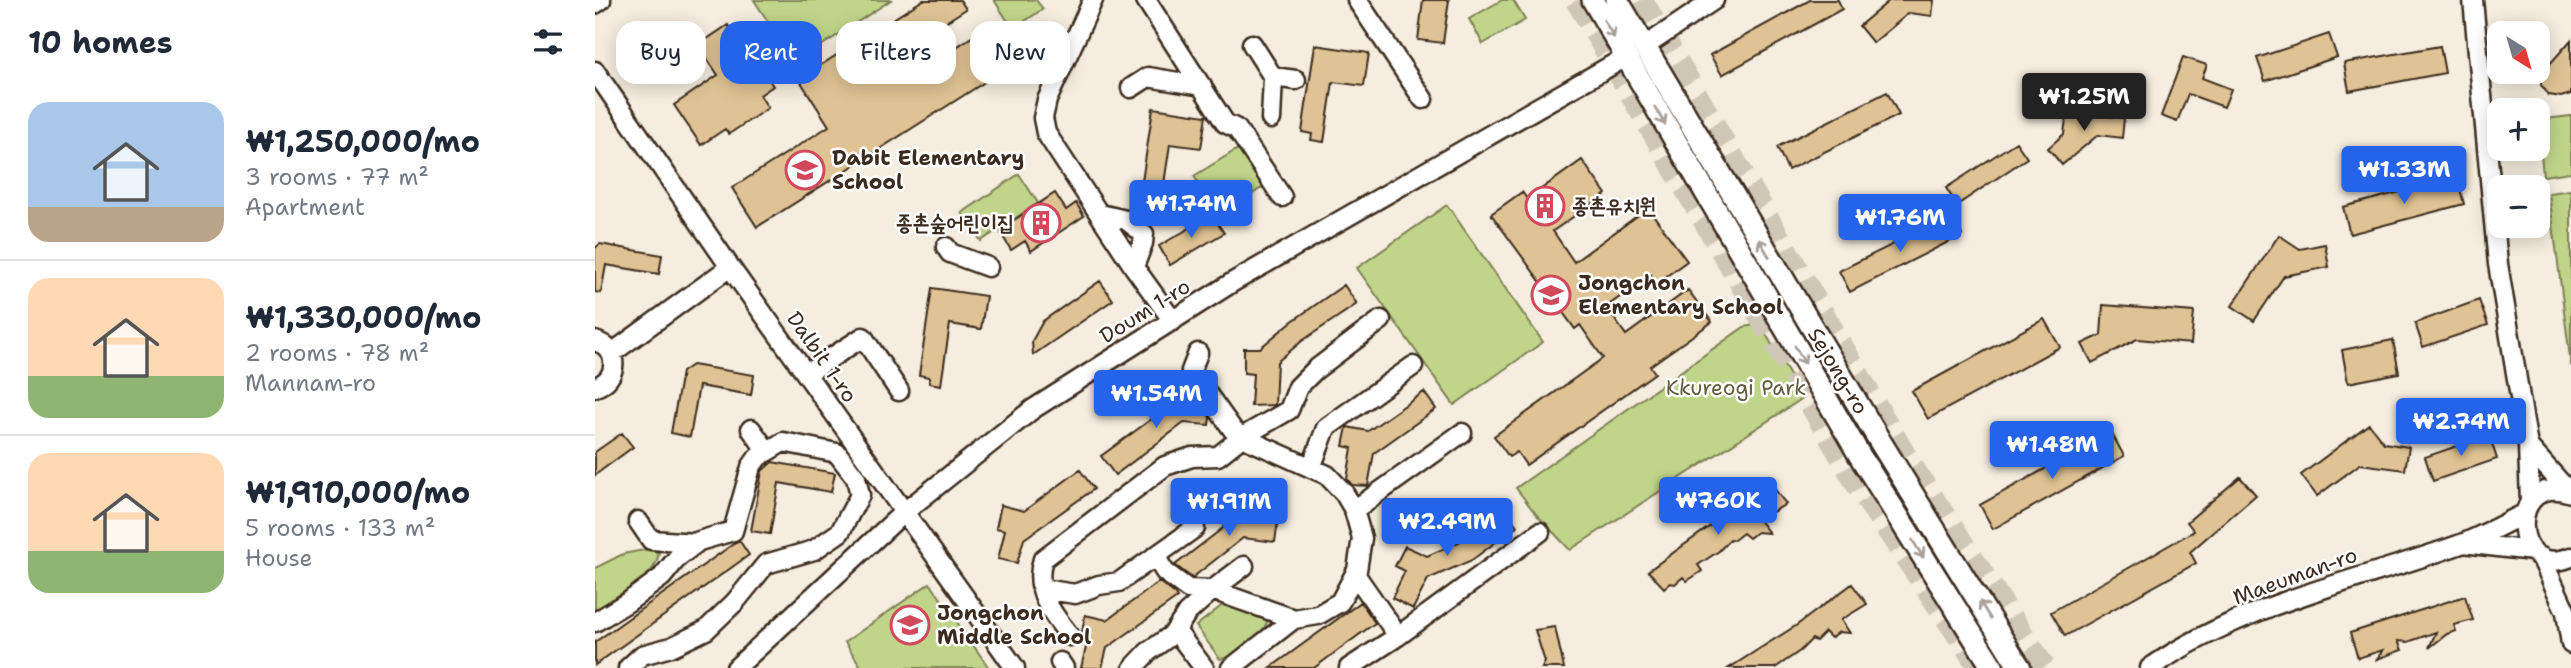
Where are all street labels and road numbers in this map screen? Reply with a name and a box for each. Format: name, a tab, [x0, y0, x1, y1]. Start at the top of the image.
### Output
street label: Doum 1-ro	[1094, 272, 1196, 350]
street label: Dalbit 1-ro	[780, 306, 864, 408]
street label: Sejong-ro	[1801, 323, 1875, 419]
street label: Maeuman-ro	[2229, 541, 2361, 611]

